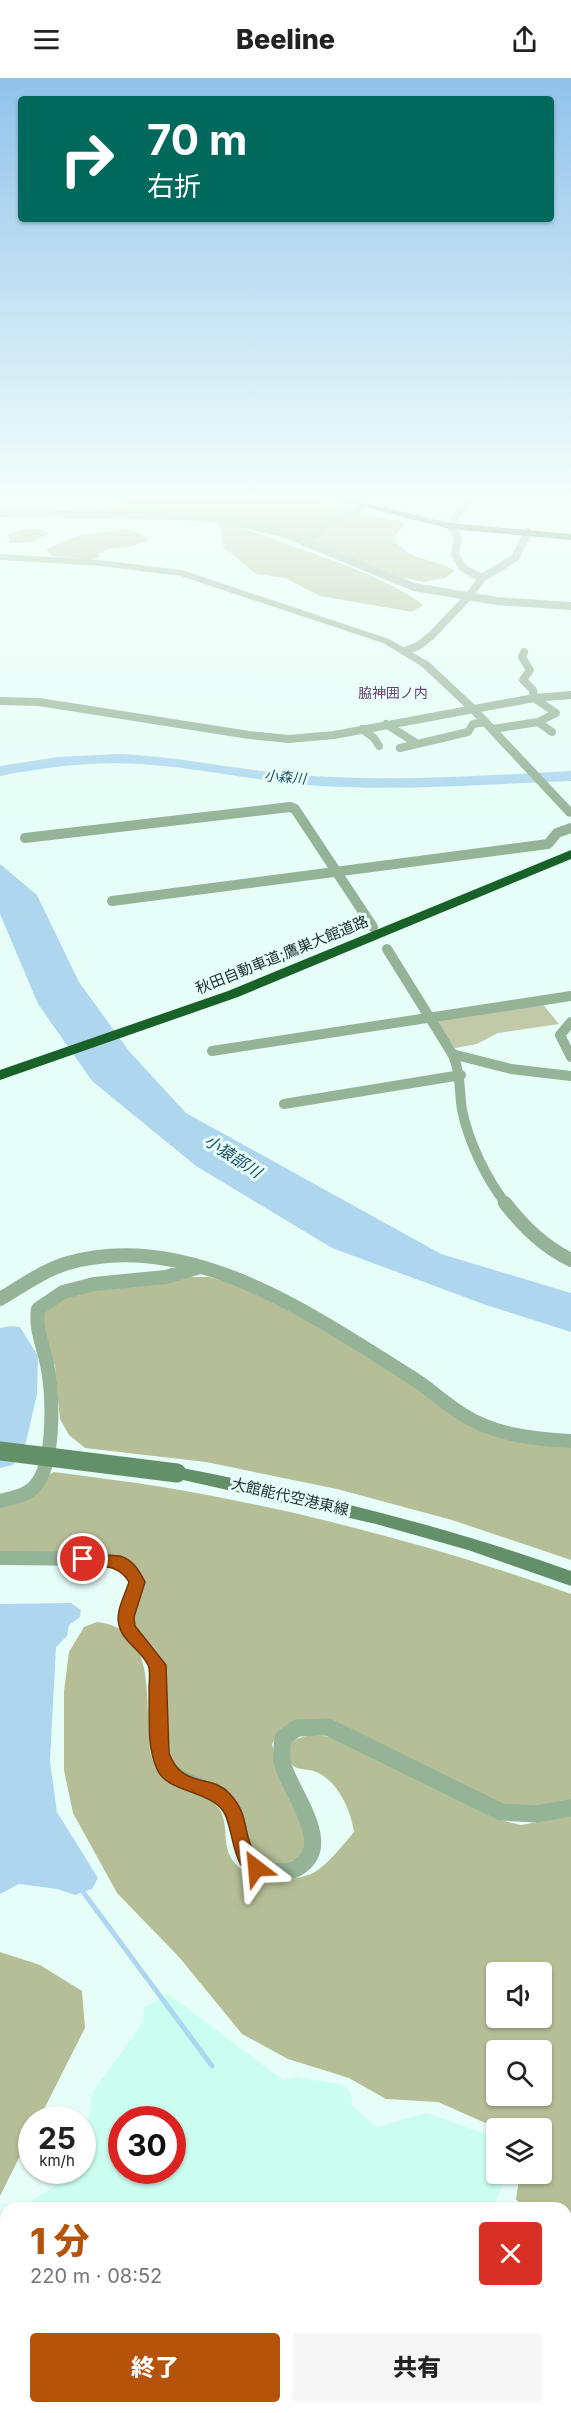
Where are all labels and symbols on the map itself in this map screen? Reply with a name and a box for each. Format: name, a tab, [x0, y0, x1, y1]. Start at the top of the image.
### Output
district label: 脇神囲ノ内	[358, 684, 428, 701]
water label: 小森川	[263, 766, 309, 787]
street label: 秋田自動車道;鷹巣大館道路	[193, 911, 371, 998]
water label: 小猿部川	[201, 1130, 267, 1183]
street label: 大館能代空港東線	[230, 1474, 351, 1519]
pin	[57, 1533, 108, 1584]
position arrow	[224, 1836, 288, 1900]
speed limit sign: 30	[108, 2106, 186, 2184]

